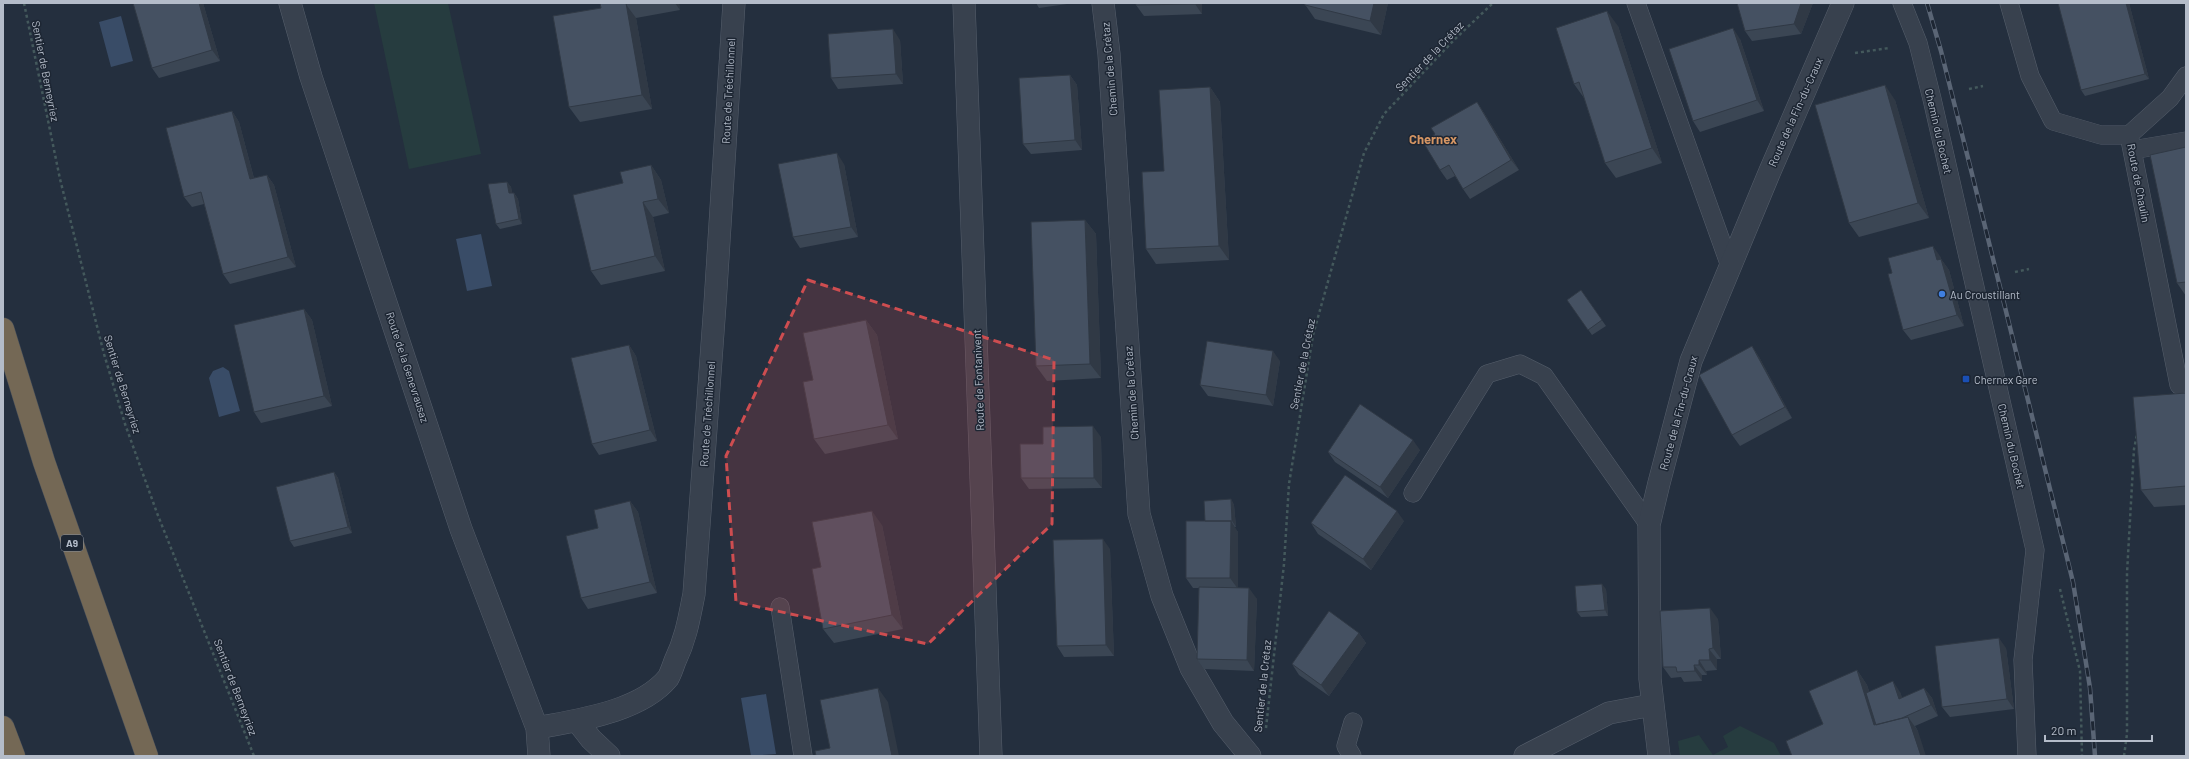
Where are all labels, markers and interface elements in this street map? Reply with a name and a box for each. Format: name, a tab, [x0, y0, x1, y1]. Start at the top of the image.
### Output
street label: Sentier de la Crétaz	[1392, 18, 1466, 94]
street label: Sentier de Berneyriez	[30, 20, 62, 122]
street label: Chemin de la Crétaz	[1098, 22, 1120, 116]
street label: Route de Tréchillonnel	[719, 38, 737, 144]
street label: Route de la Fin-du-Craux	[1765, 56, 1825, 168]
street label: Chemin du Bochet	[1923, 87, 1955, 175]
district label: Chernex	[1409, 131, 1457, 147]
street label: Route de Chaulin	[2125, 143, 2153, 224]
place label: Au Croustillant	[1950, 288, 2020, 301]
marker: Au Croustillant	[1937, 289, 1947, 299]
street label: Route de la Genevrausaz	[384, 310, 432, 424]
street label: Sentier de la Crétaz	[1287, 317, 1317, 411]
street label: Route de Fontanivent	[970, 329, 986, 431]
street label: Sentier de Berneyriez	[102, 333, 144, 435]
street label: Chemin de la Crétaz	[1121, 346, 1141, 440]
street label: Route de la Fin-du-Craux	[1656, 354, 1700, 472]
street label: Route de Tréchillonnel	[697, 361, 717, 467]
place label: Chernex Gare	[1974, 373, 2038, 386]
marker: Chernex Gare	[1961, 374, 1971, 384]
street label: Chemin du Bochet	[1996, 402, 2028, 490]
road number: A9	[61, 535, 83, 551]
street label: Sentier de Berneyriez	[212, 637, 260, 737]
street label: Sentier de la Crétaz	[1251, 639, 1273, 733]
scale bar	[2045, 717, 2152, 743]
text: 20 m	[2051, 723, 2077, 737]

